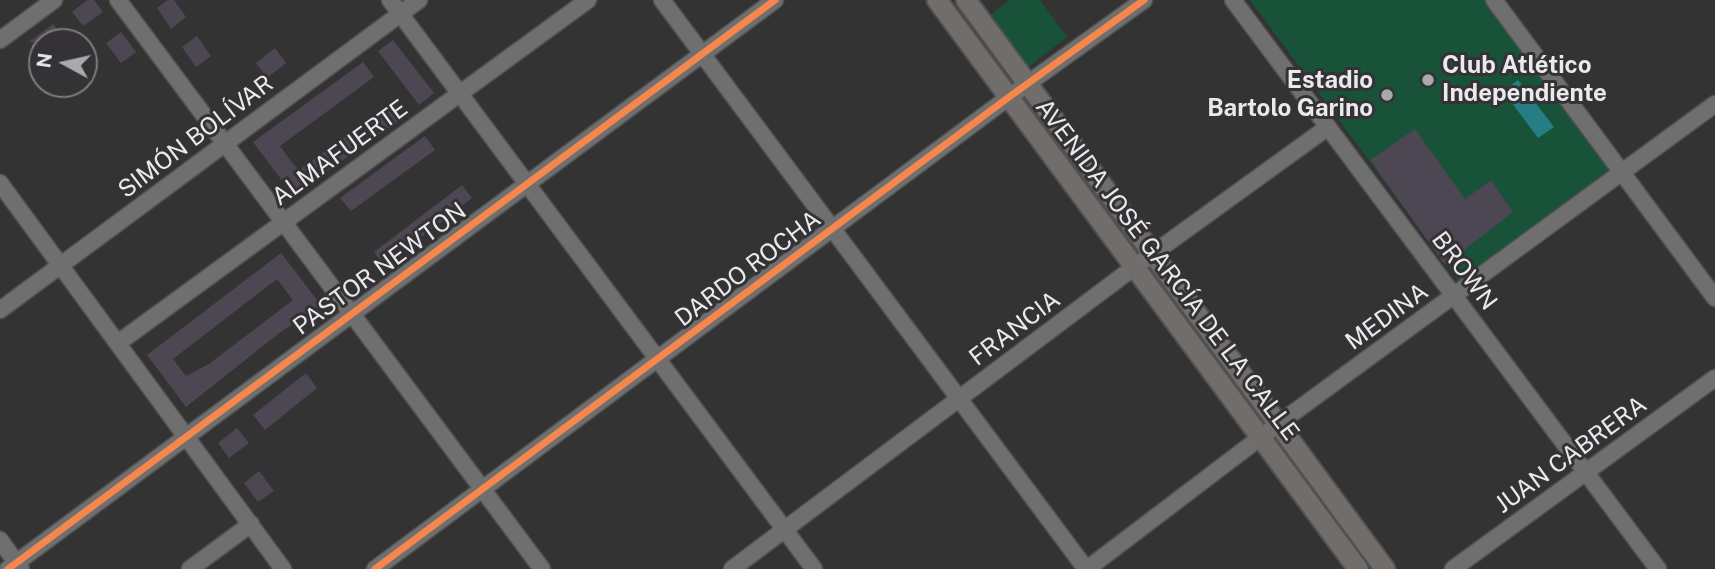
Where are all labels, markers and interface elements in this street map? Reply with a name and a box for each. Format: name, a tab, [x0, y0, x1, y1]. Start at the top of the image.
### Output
north arrow	[28, 28, 98, 98]
text: N	[32, 51, 56, 69]
place label: Club Atlético Independiente	[1442, 52, 1607, 108]
place label: Estadio Bartolo Garino	[1207, 67, 1373, 123]
street label: SIMÓN BOLÍVAR	[113, 69, 279, 205]
marker: Club Atlético Independiente	[1420, 72, 1436, 88]
marker: Estadio Bartolo Garino	[1379, 87, 1395, 103]
street label: ALMAFUERTE	[267, 94, 413, 212]
street label: AVENIDA JOSÉ GARCÍA DE LA CALLE	[1029, 94, 1305, 446]
street label: PASTOR NEWTON	[288, 197, 472, 341]
street label: DARDO ROCHA	[670, 205, 826, 333]
street label: BROWN	[1425, 226, 1503, 316]
street label: MEDINA	[1340, 277, 1434, 357]
street label: FRANCIA	[964, 286, 1066, 372]
street label: JUAN CABRERA	[1490, 390, 1652, 520]

